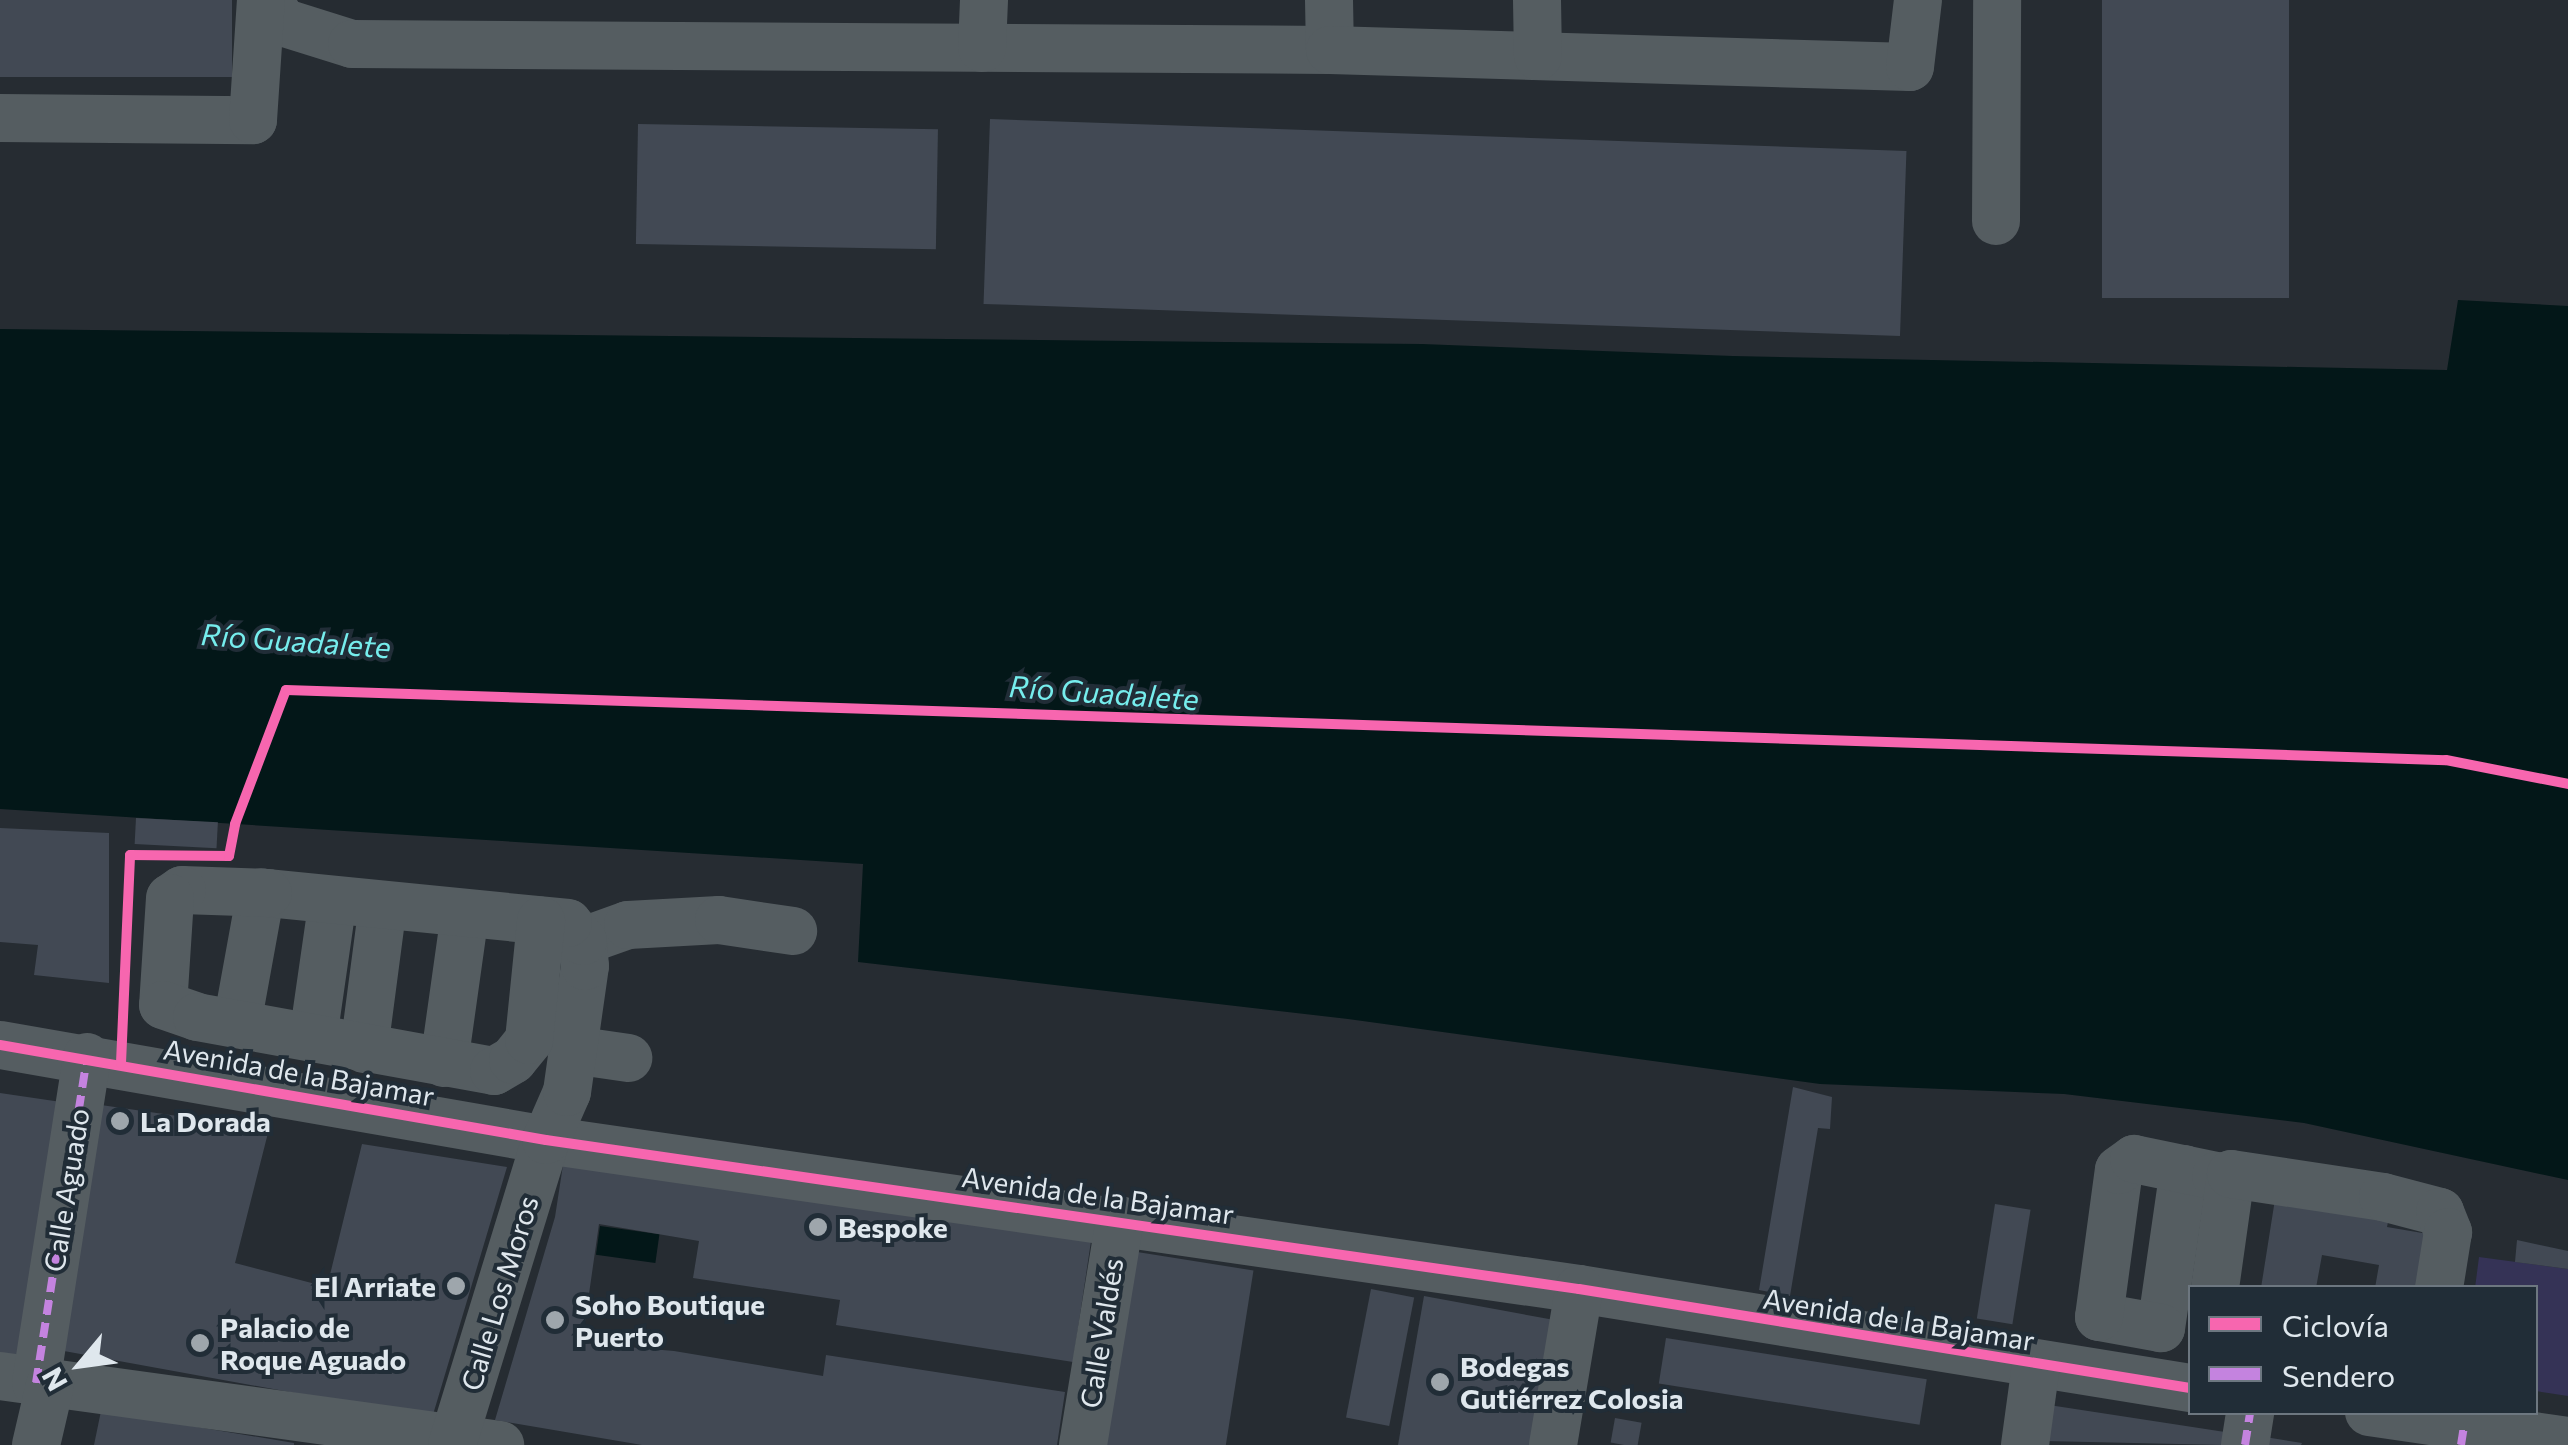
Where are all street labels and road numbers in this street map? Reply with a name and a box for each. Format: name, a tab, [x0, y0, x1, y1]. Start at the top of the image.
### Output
street label: Avenida de la Bajamar	[161, 1032, 437, 1112]
street label: Calle Aguado	[36, 1106, 96, 1274]
street label: Avenida de la Bajamar	[960, 1159, 1236, 1231]
street label: Calle Los Moros	[453, 1191, 545, 1395]
street label: Calle Valdés	[1073, 1256, 1129, 1410]
street label: Avenida de la Bajamar	[1761, 1281, 2037, 1357]

